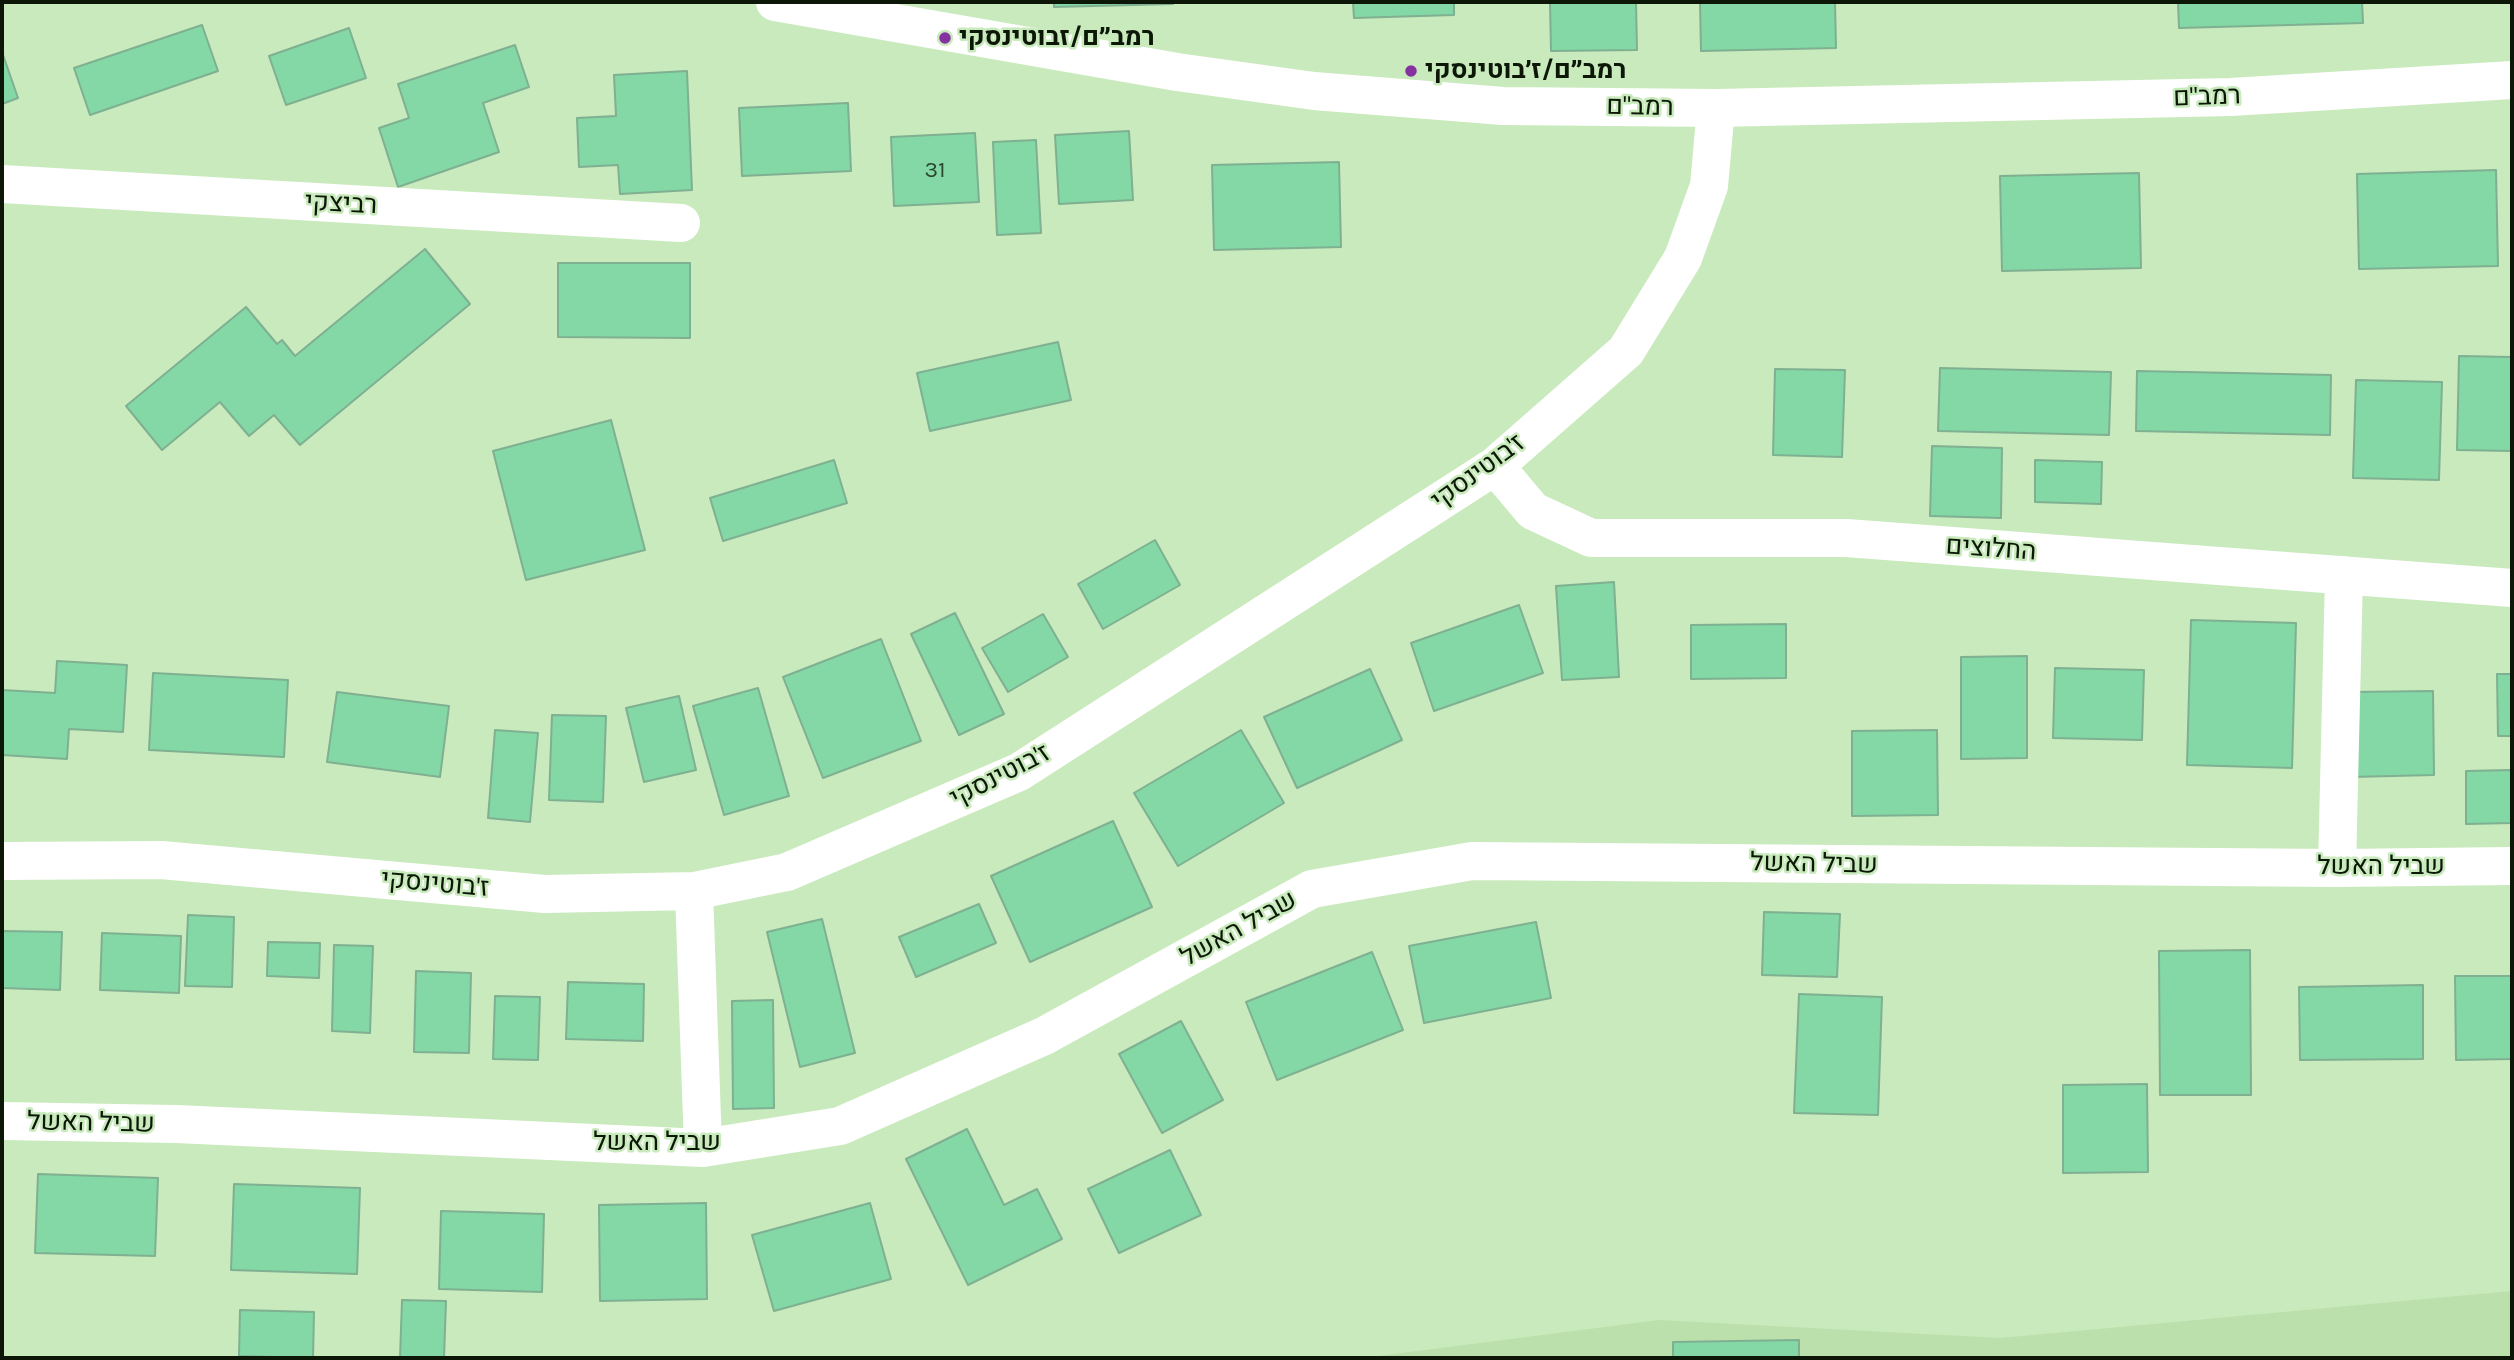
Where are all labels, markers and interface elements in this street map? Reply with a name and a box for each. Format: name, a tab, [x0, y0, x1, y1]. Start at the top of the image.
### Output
place label: רמב״ם/זבוטינסקי	[959, 22, 1155, 54]
marker: רמב״ם/זבוטינסקי	[937, 30, 953, 46]
place label: רמב״ם/ז׳בוטינסקי	[1425, 55, 1626, 87]
marker: רמב״ם/ז׳בוטינסקי	[1403, 63, 1419, 79]
street label: רמב"ם	[2173, 80, 2241, 114]
street label: רמב"ם	[1606, 91, 1674, 123]
house number: 31	[924, 156, 946, 184]
street label: רביצקי	[304, 187, 378, 221]
street label: ז'בוטינסקי	[1425, 428, 1531, 516]
street label: החלוצים	[1945, 530, 2037, 568]
street label: ז'בוטינסקי	[945, 738, 1055, 814]
street label: שביל האשל	[1750, 847, 1878, 881]
street label: שביל האשל	[2317, 851, 2445, 883]
street label: ז'בוטינסקי	[380, 864, 490, 904]
street label: שביל האשל	[1176, 884, 1302, 974]
street label: שביל האשל	[27, 1106, 155, 1140]
street label: שביל האשל	[593, 1127, 721, 1159]

